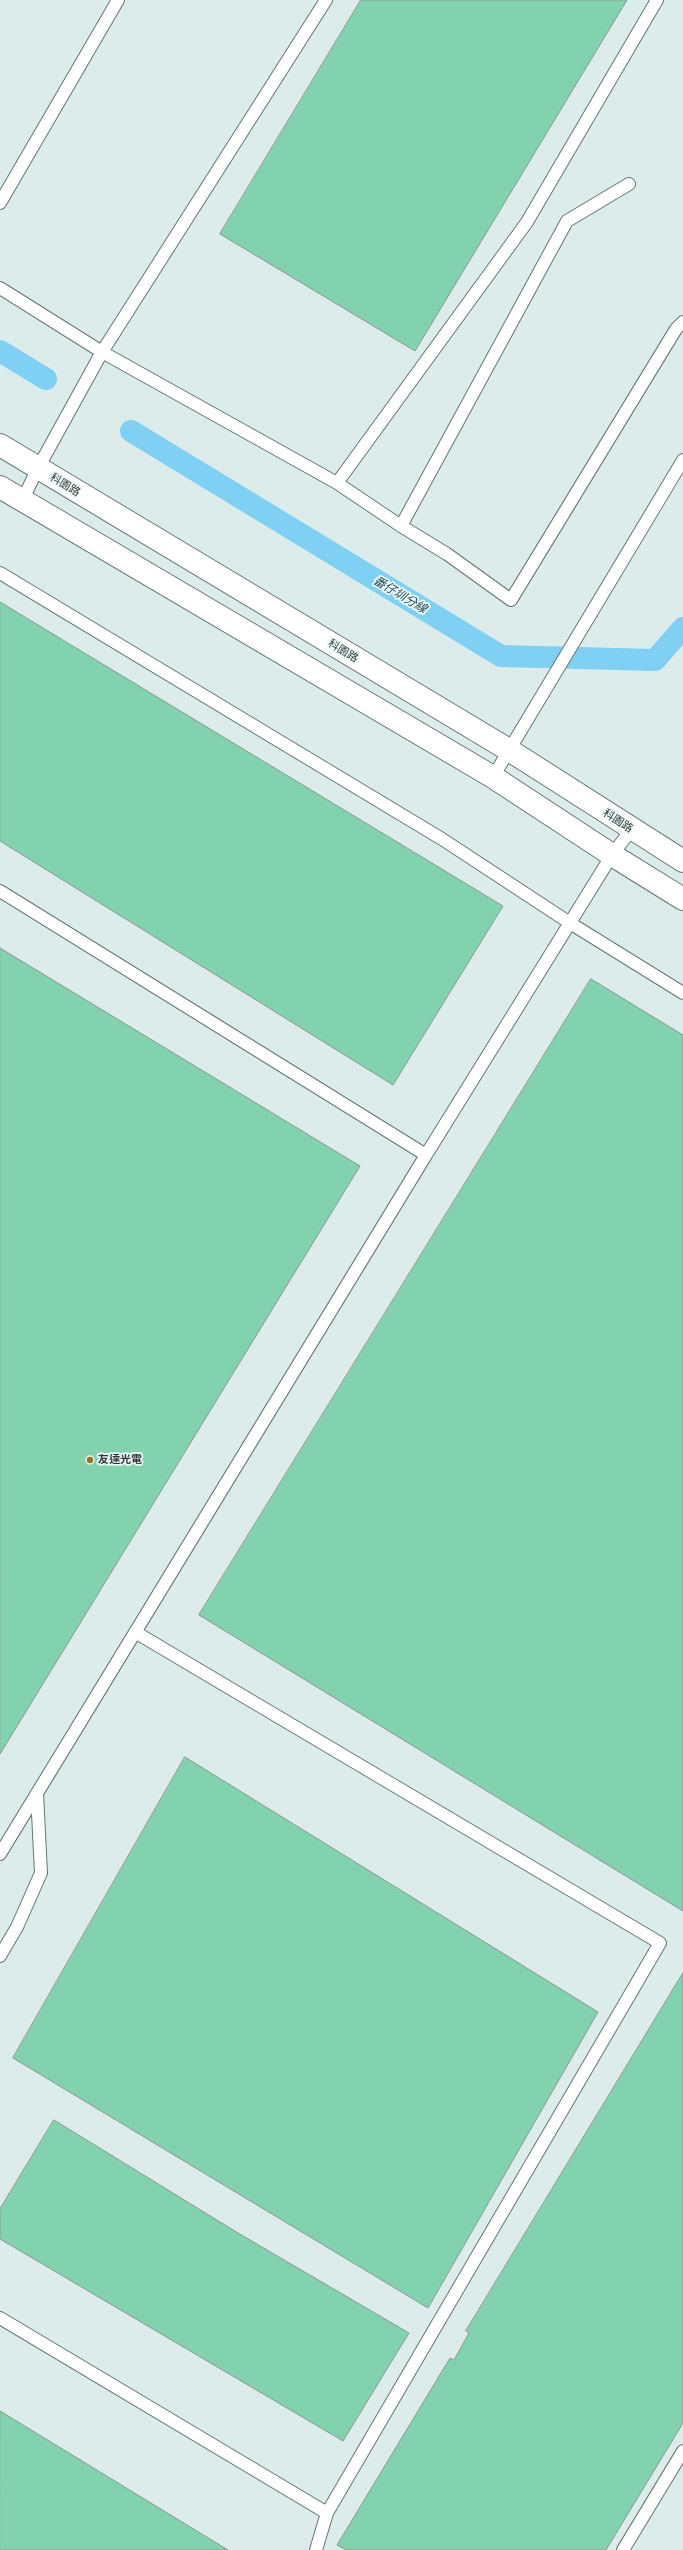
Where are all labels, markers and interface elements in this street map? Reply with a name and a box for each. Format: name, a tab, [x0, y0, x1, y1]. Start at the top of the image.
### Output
street label: 科園路	[47, 471, 83, 499]
water label: 番仔圳分線	[371, 573, 429, 617]
street label: 科園路	[325, 637, 361, 665]
street label: 科園路	[601, 806, 635, 836]
place label: 友達光電	[98, 1453, 142, 1467]
marker: 友達光電	[85, 1455, 95, 1465]

